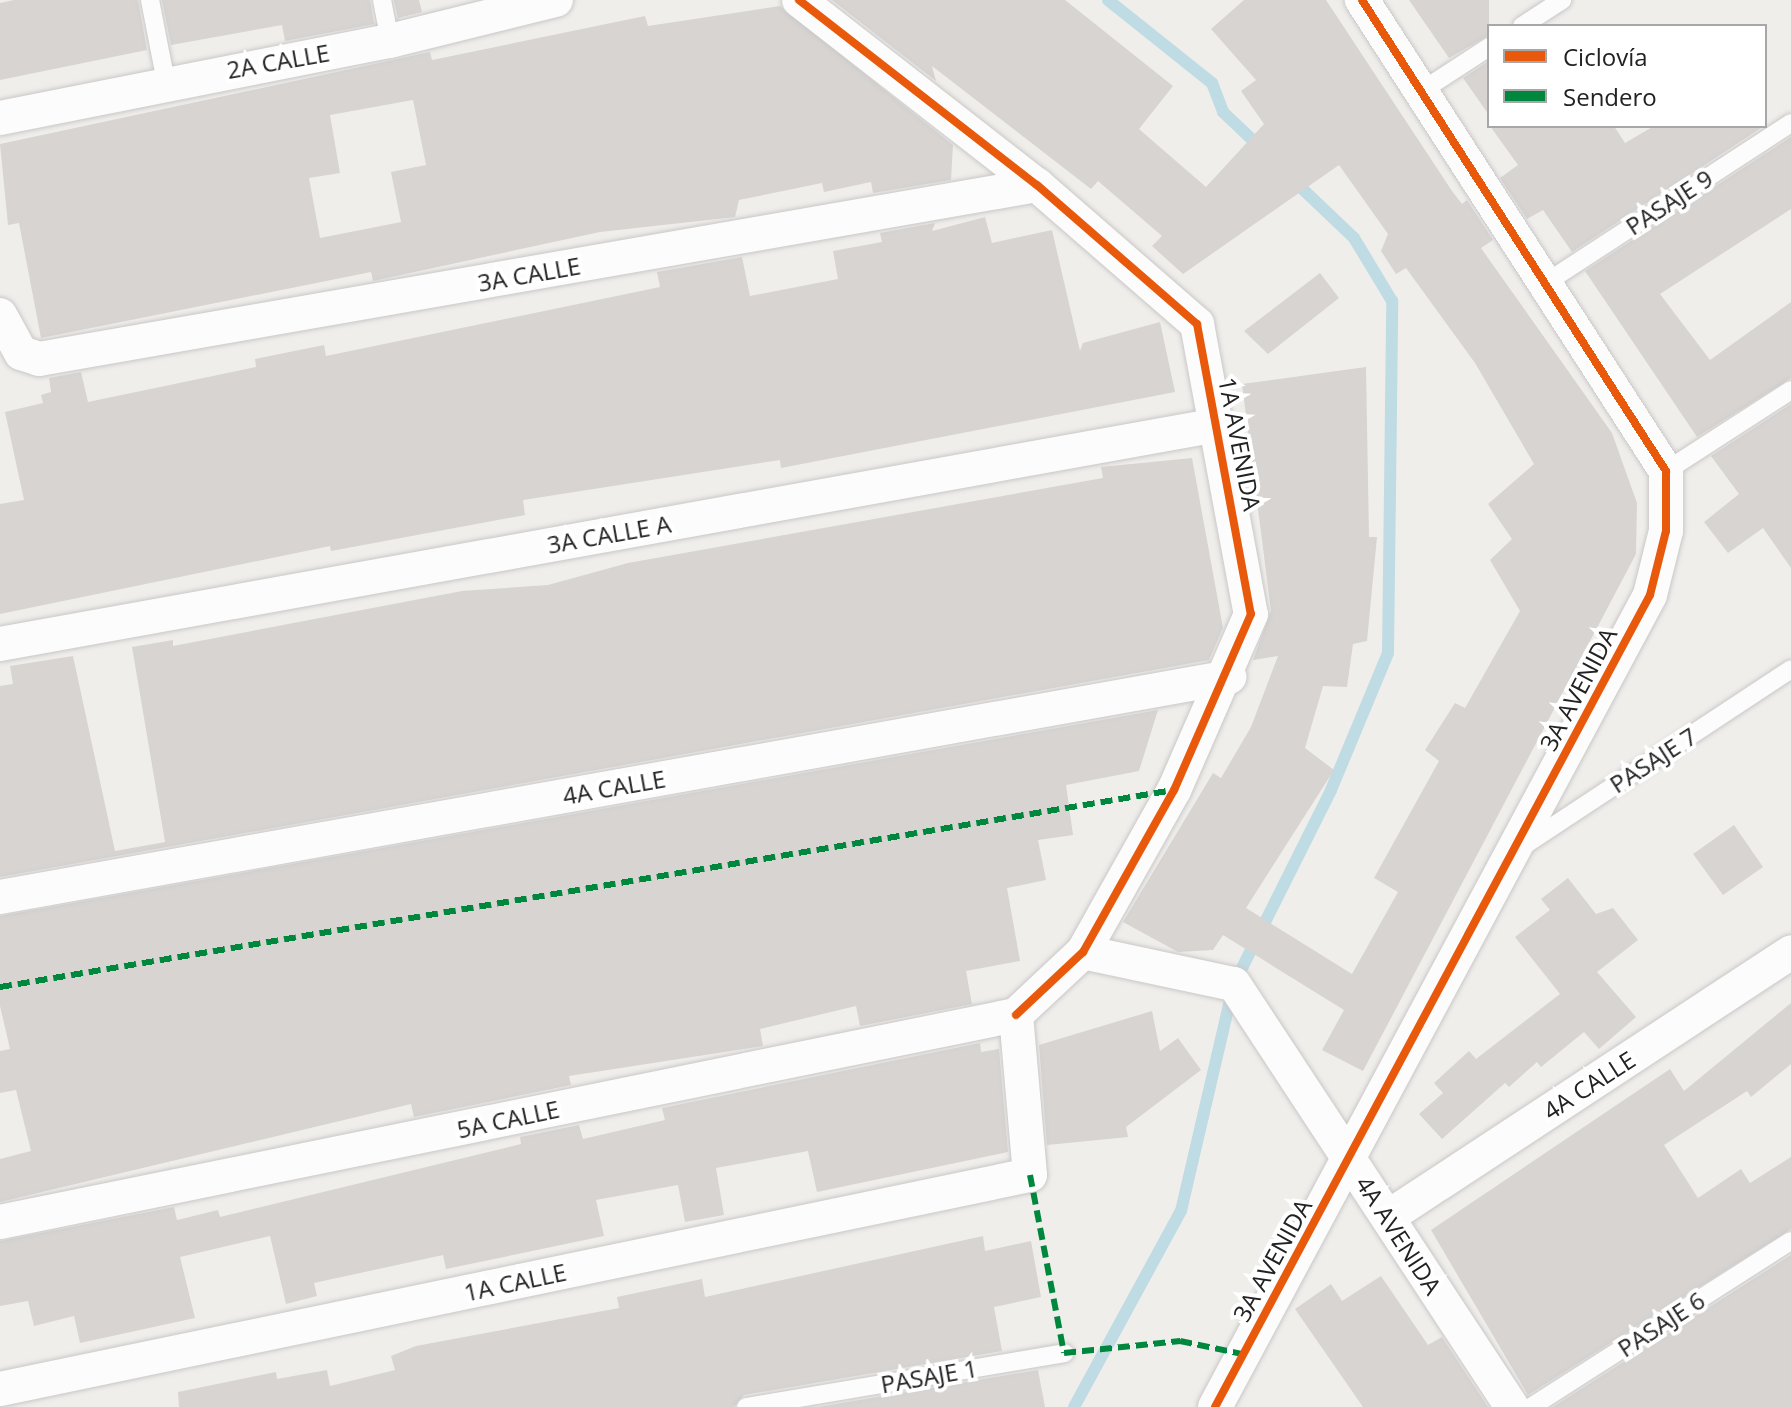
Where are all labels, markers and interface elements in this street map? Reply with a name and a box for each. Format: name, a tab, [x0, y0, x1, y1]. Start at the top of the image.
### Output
legend	[1487, 24, 1767, 128]
street label: 2A CALLE	[224, 38, 332, 84]
text: Ciclovía	[1563, 40, 1648, 73]
text: Sendero	[1563, 80, 1657, 113]
street label: PASAJE 9	[1620, 163, 1718, 241]
street label: 3A CALLE	[475, 251, 583, 297]
street label: 1A AVENIDA	[1213, 375, 1267, 513]
street label: 3A CALLE A	[545, 509, 673, 559]
street label: 3A AVENIDA	[1534, 623, 1622, 755]
street label: PASAJE 7	[1604, 721, 1702, 799]
street label: 4A CALLE	[560, 764, 668, 810]
street label: 4A CALLE	[1538, 1045, 1640, 1125]
street label: 5A CALLE	[454, 1094, 562, 1144]
street label: 4A AVENIDA	[1350, 1170, 1448, 1300]
street label: 3A AVENIDA	[1227, 1194, 1317, 1326]
street label: 1A CALLE	[461, 1257, 569, 1307]
street label: PASAJE 6	[1612, 1285, 1710, 1363]
street label: PASAJE 1	[878, 1353, 980, 1399]

